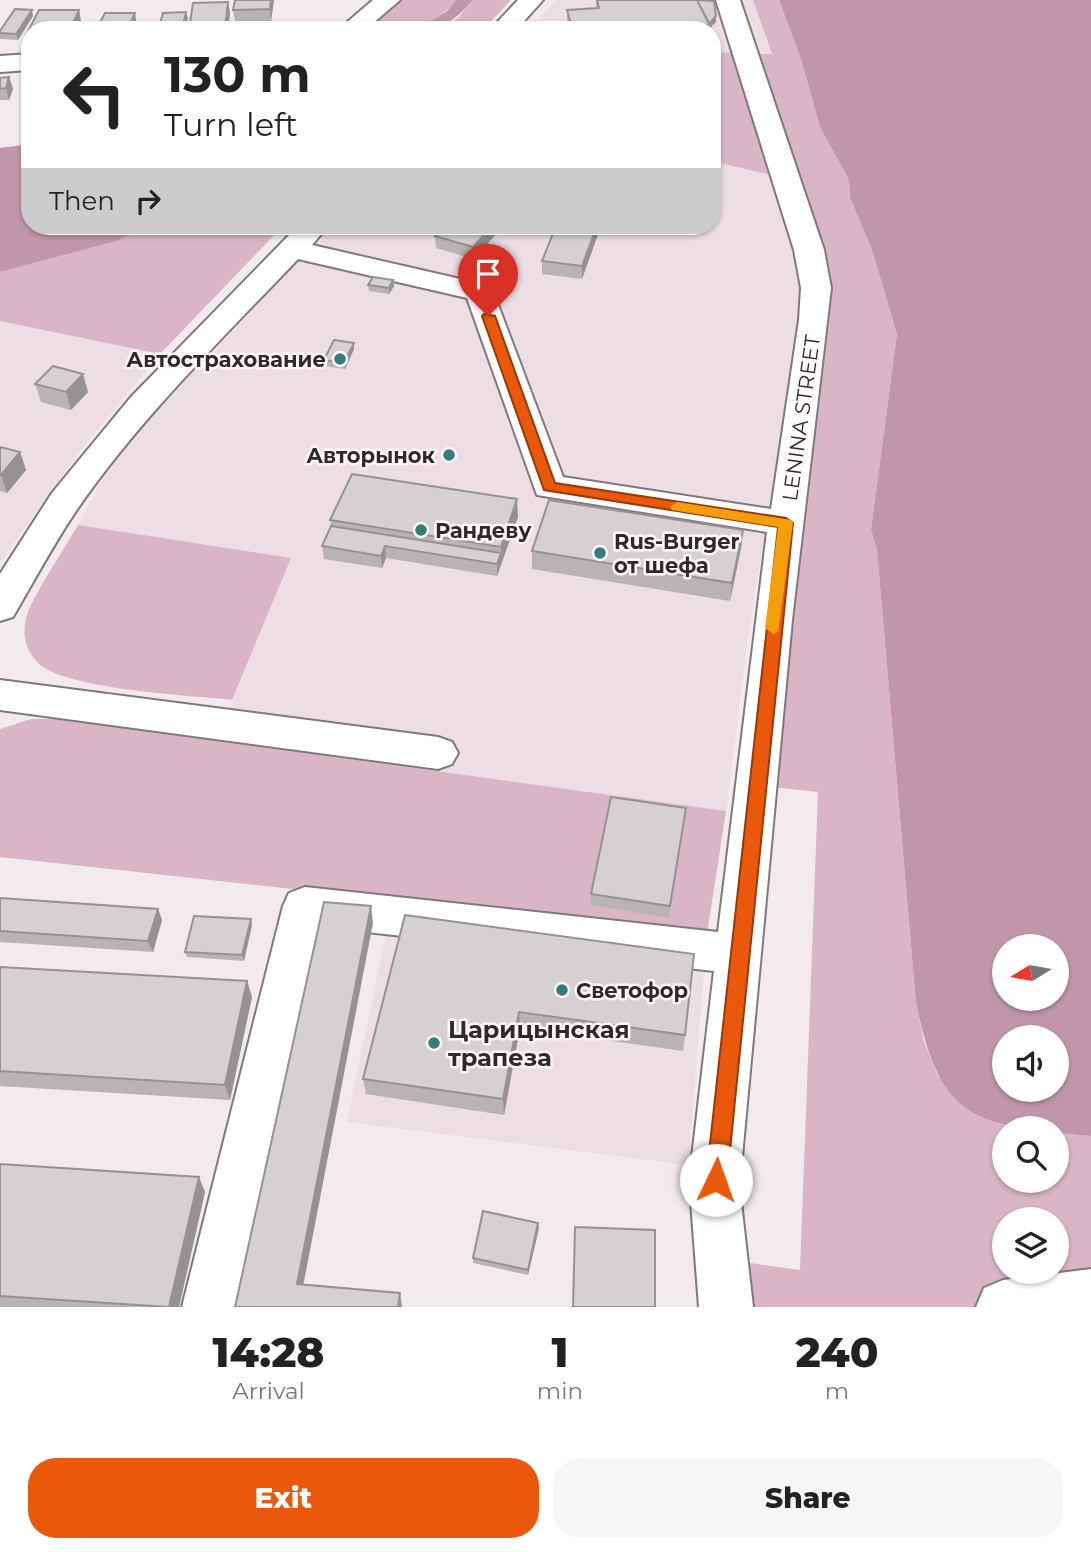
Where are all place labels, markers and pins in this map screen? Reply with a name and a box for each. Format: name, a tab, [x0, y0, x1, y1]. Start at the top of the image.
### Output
pin	[458, 244, 518, 316]
place label: Автострахование	[126, 347, 326, 372]
marker: Автострахование	[332, 351, 348, 367]
place label: Авторынок	[306, 443, 436, 468]
marker: Авторынок	[441, 447, 457, 463]
place label: Рандеву	[435, 518, 531, 543]
marker: Рандеву	[413, 522, 429, 538]
place label: Rus-Burger от шефа	[614, 529, 739, 578]
marker: Rus-Burger от шефа	[592, 545, 608, 561]
place label: Светофор	[576, 978, 688, 1003]
marker: Светофор	[554, 982, 570, 998]
place label: Царицынская трапеза	[448, 1015, 630, 1072]
marker: Царицынская трапеза	[426, 1035, 442, 1051]

